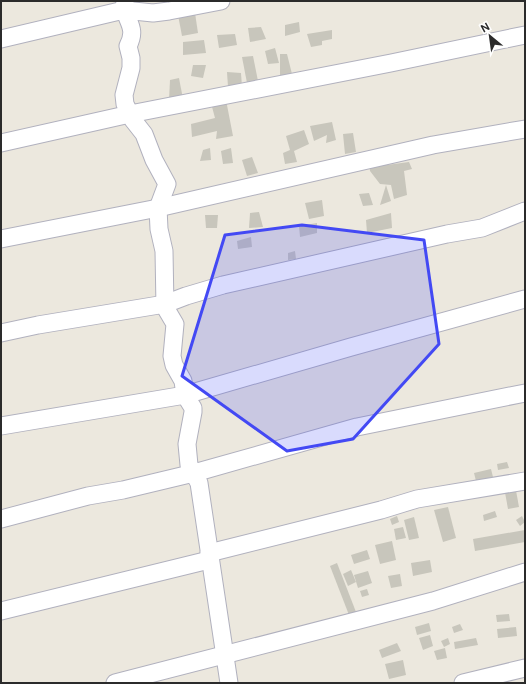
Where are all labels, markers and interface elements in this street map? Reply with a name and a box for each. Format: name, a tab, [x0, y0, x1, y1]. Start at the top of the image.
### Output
north arrow	[470, 16, 510, 56]
text: N	[478, 19, 492, 35]

